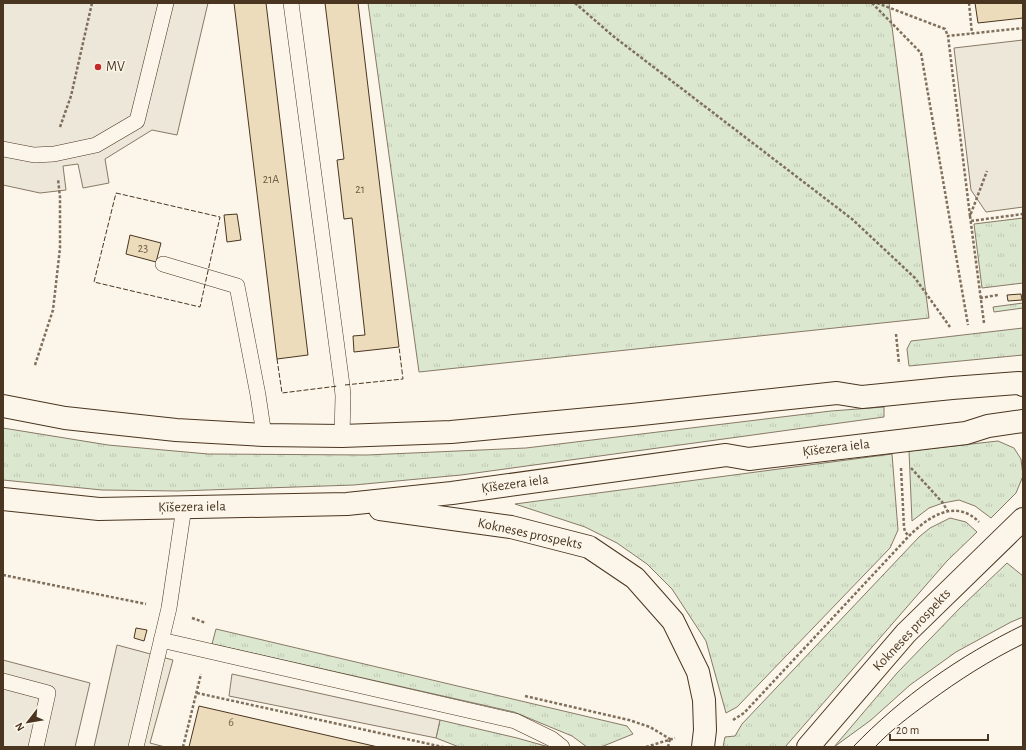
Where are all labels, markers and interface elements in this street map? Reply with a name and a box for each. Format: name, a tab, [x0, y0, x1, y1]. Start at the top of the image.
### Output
place label: MV	[106, 60, 125, 74]
marker: MV	[93, 62, 103, 72]
house number: 21A	[263, 173, 279, 185]
house number: 21	[355, 183, 365, 195]
house number: 23	[138, 242, 148, 254]
street label: Ķīšezera iela	[802, 437, 871, 460]
street label: Ķīšezera iela	[481, 472, 550, 497]
street label: Ķīšezera iela	[158, 499, 226, 516]
street label: Kokneses prospekts	[476, 516, 584, 552]
street label: Kokneses prospekts	[871, 586, 953, 674]
north arrow	[8, 702, 48, 742]
house number: 6	[228, 716, 234, 728]
scale bar	[890, 716, 988, 742]
text: N	[13, 721, 27, 733]
text: 20 m	[896, 724, 919, 736]

